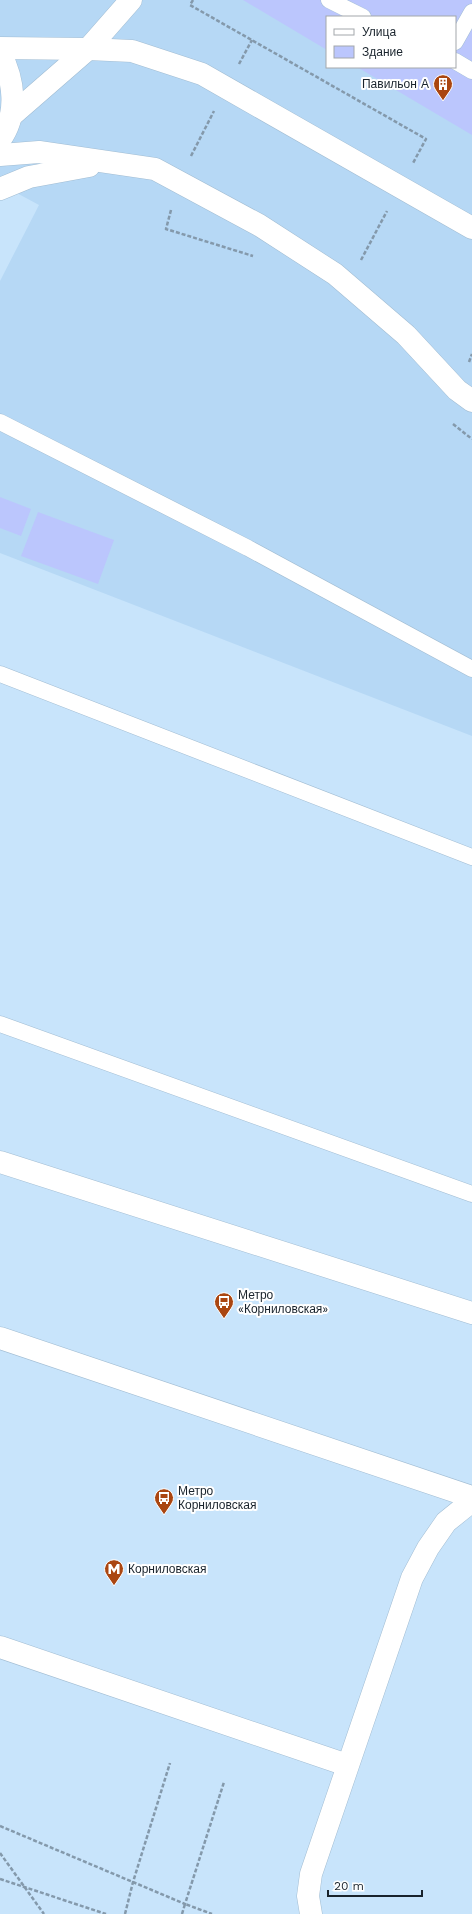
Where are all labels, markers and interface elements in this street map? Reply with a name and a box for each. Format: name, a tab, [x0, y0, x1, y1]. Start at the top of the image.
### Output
legend	[326, 16, 456, 68]
text: Улица	[362, 25, 396, 39]
text: Здание	[362, 45, 403, 59]
building icon: Павильон А	[432, 73, 454, 101]
place label: Павильон А	[362, 77, 429, 91]
place label: Метро «Корниловская»	[238, 1288, 328, 1316]
bus stop icon: Метро «Корниловская»	[213, 1291, 235, 1319]
place label: Метро Корниловская	[178, 1484, 256, 1512]
bus stop icon: Метро Корниловская	[153, 1487, 175, 1515]
metro station icon: Корниловская	[103, 1558, 125, 1586]
place label: Корниловская	[128, 1562, 206, 1576]
scale bar	[328, 1872, 422, 1898]
text: 20 m	[334, 1879, 364, 1893]

